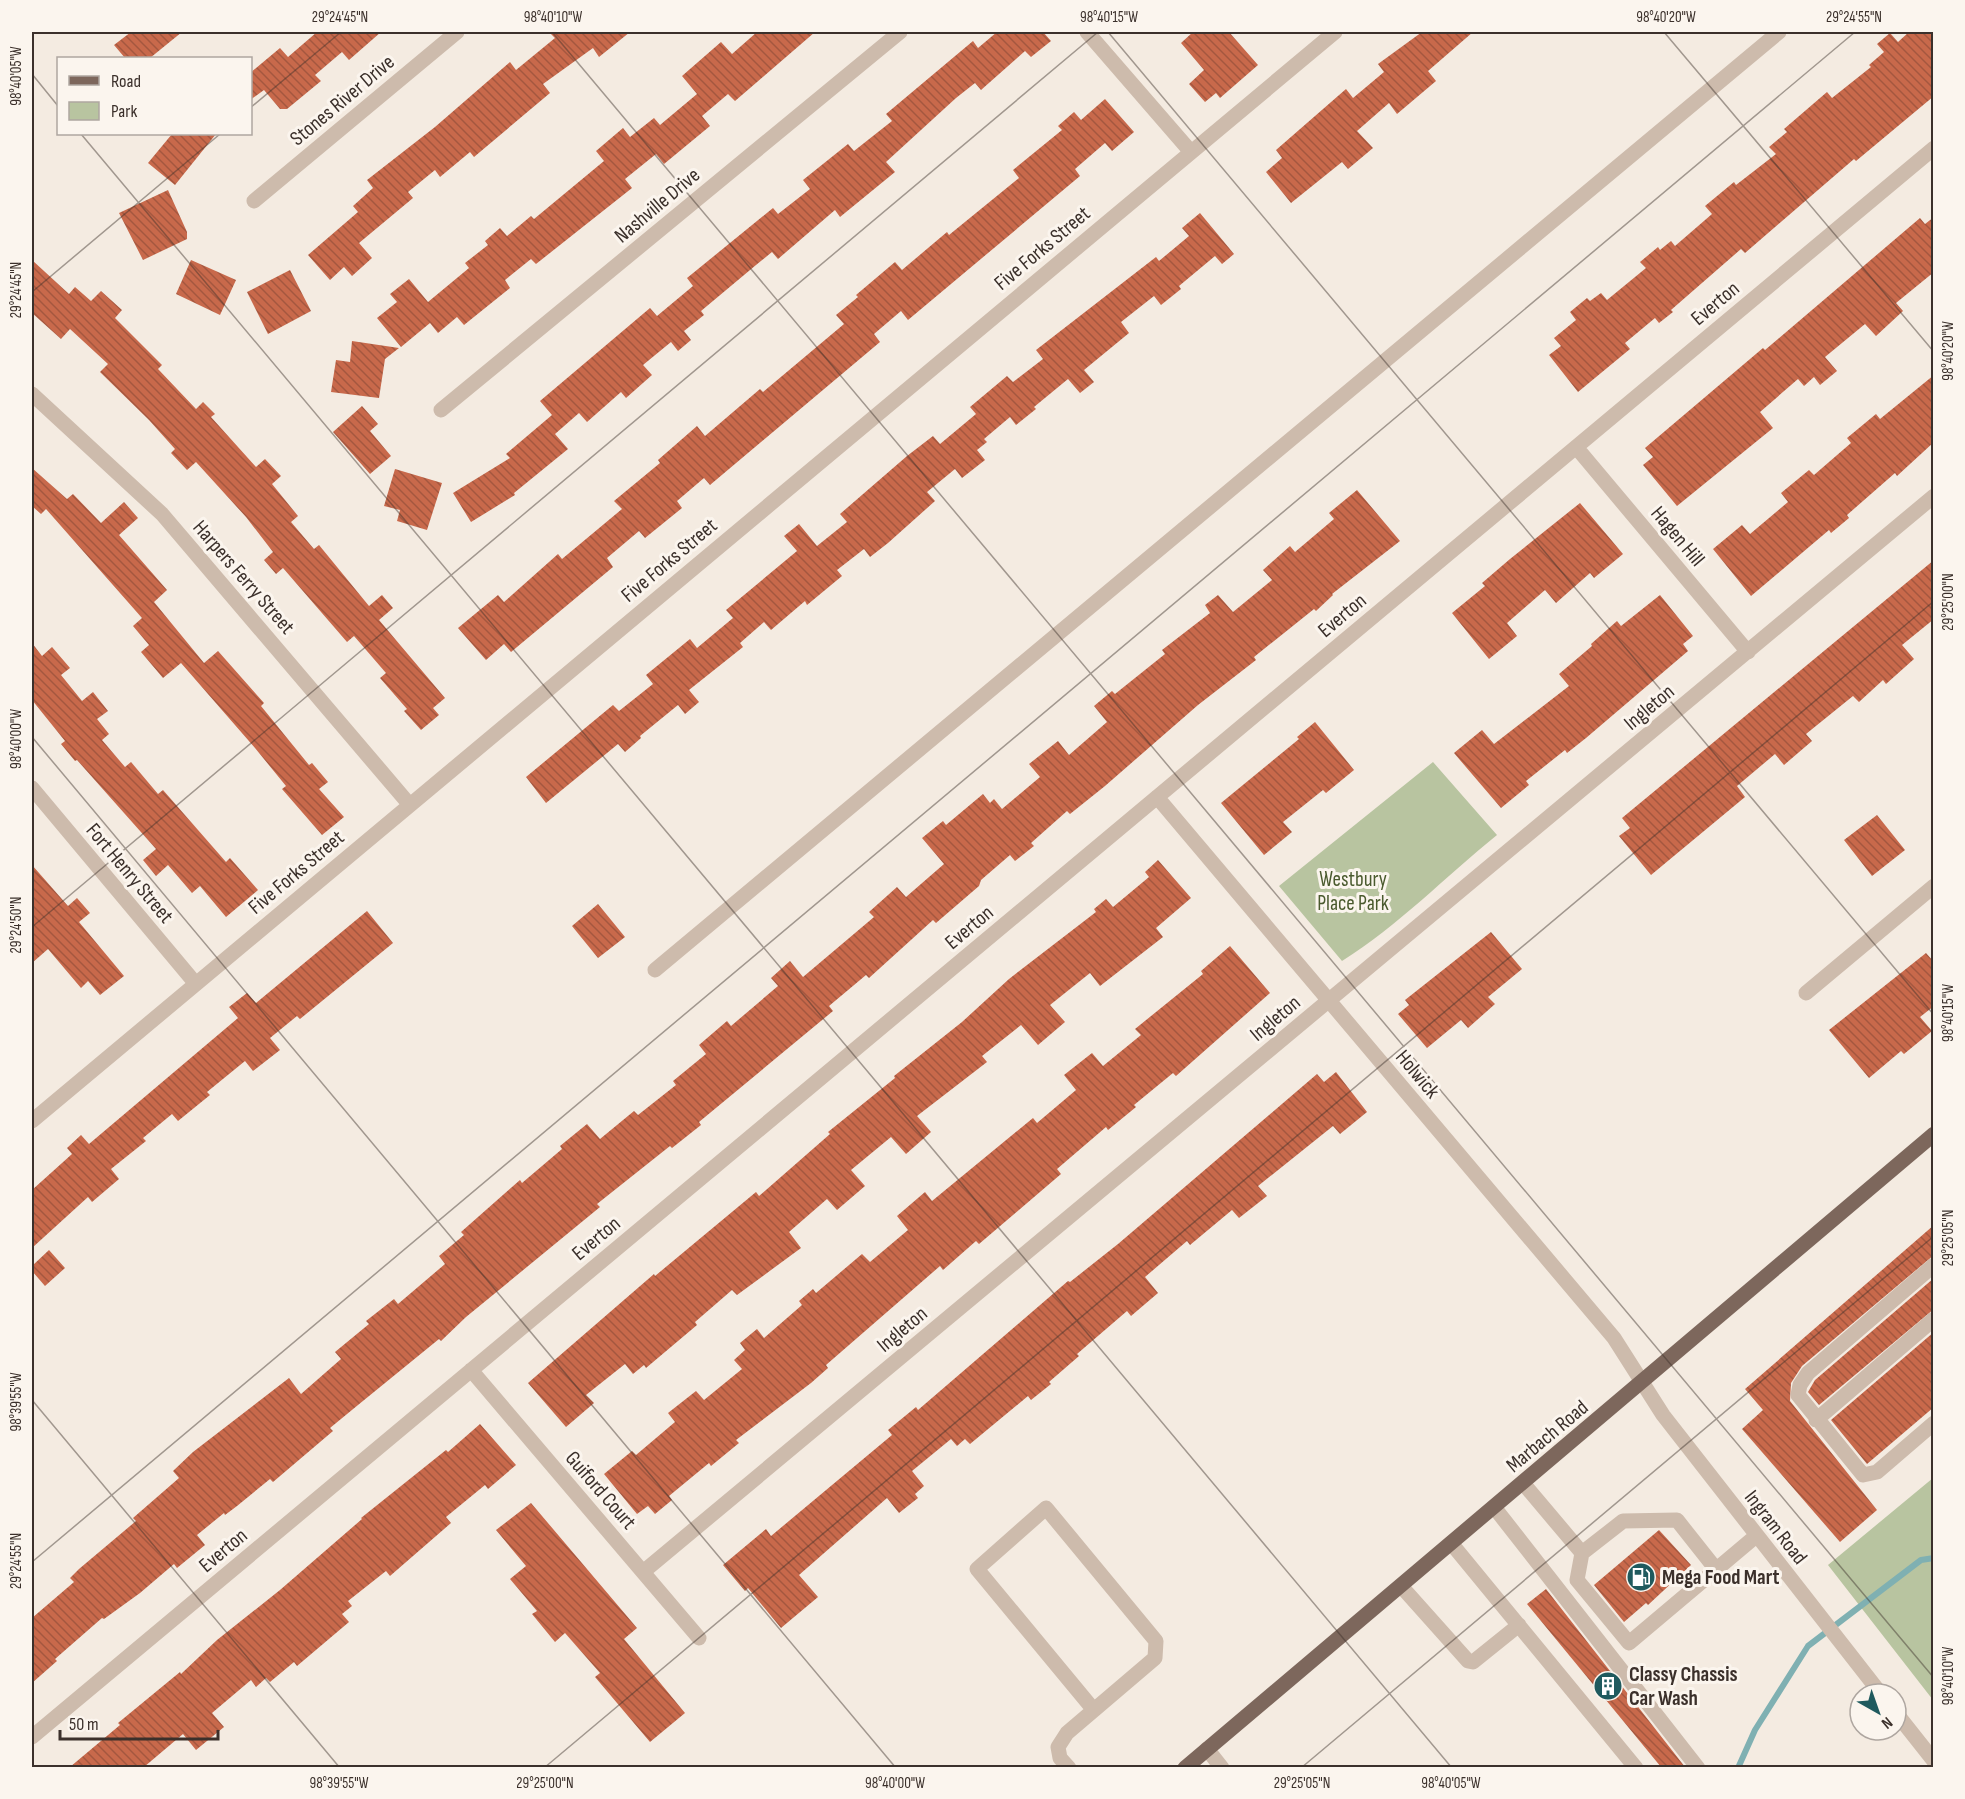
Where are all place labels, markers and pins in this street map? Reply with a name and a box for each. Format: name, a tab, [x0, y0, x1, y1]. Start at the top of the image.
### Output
fuel station icon: Mega Food Mart	[1625, 1561, 1657, 1593]
place label: Mega Food Mart	[1662, 1565, 1779, 1590]
place label: Classy Chassis Car Wash	[1629, 1662, 1737, 1711]
building icon: Classy Chassis Car Wash	[1592, 1670, 1624, 1702]

